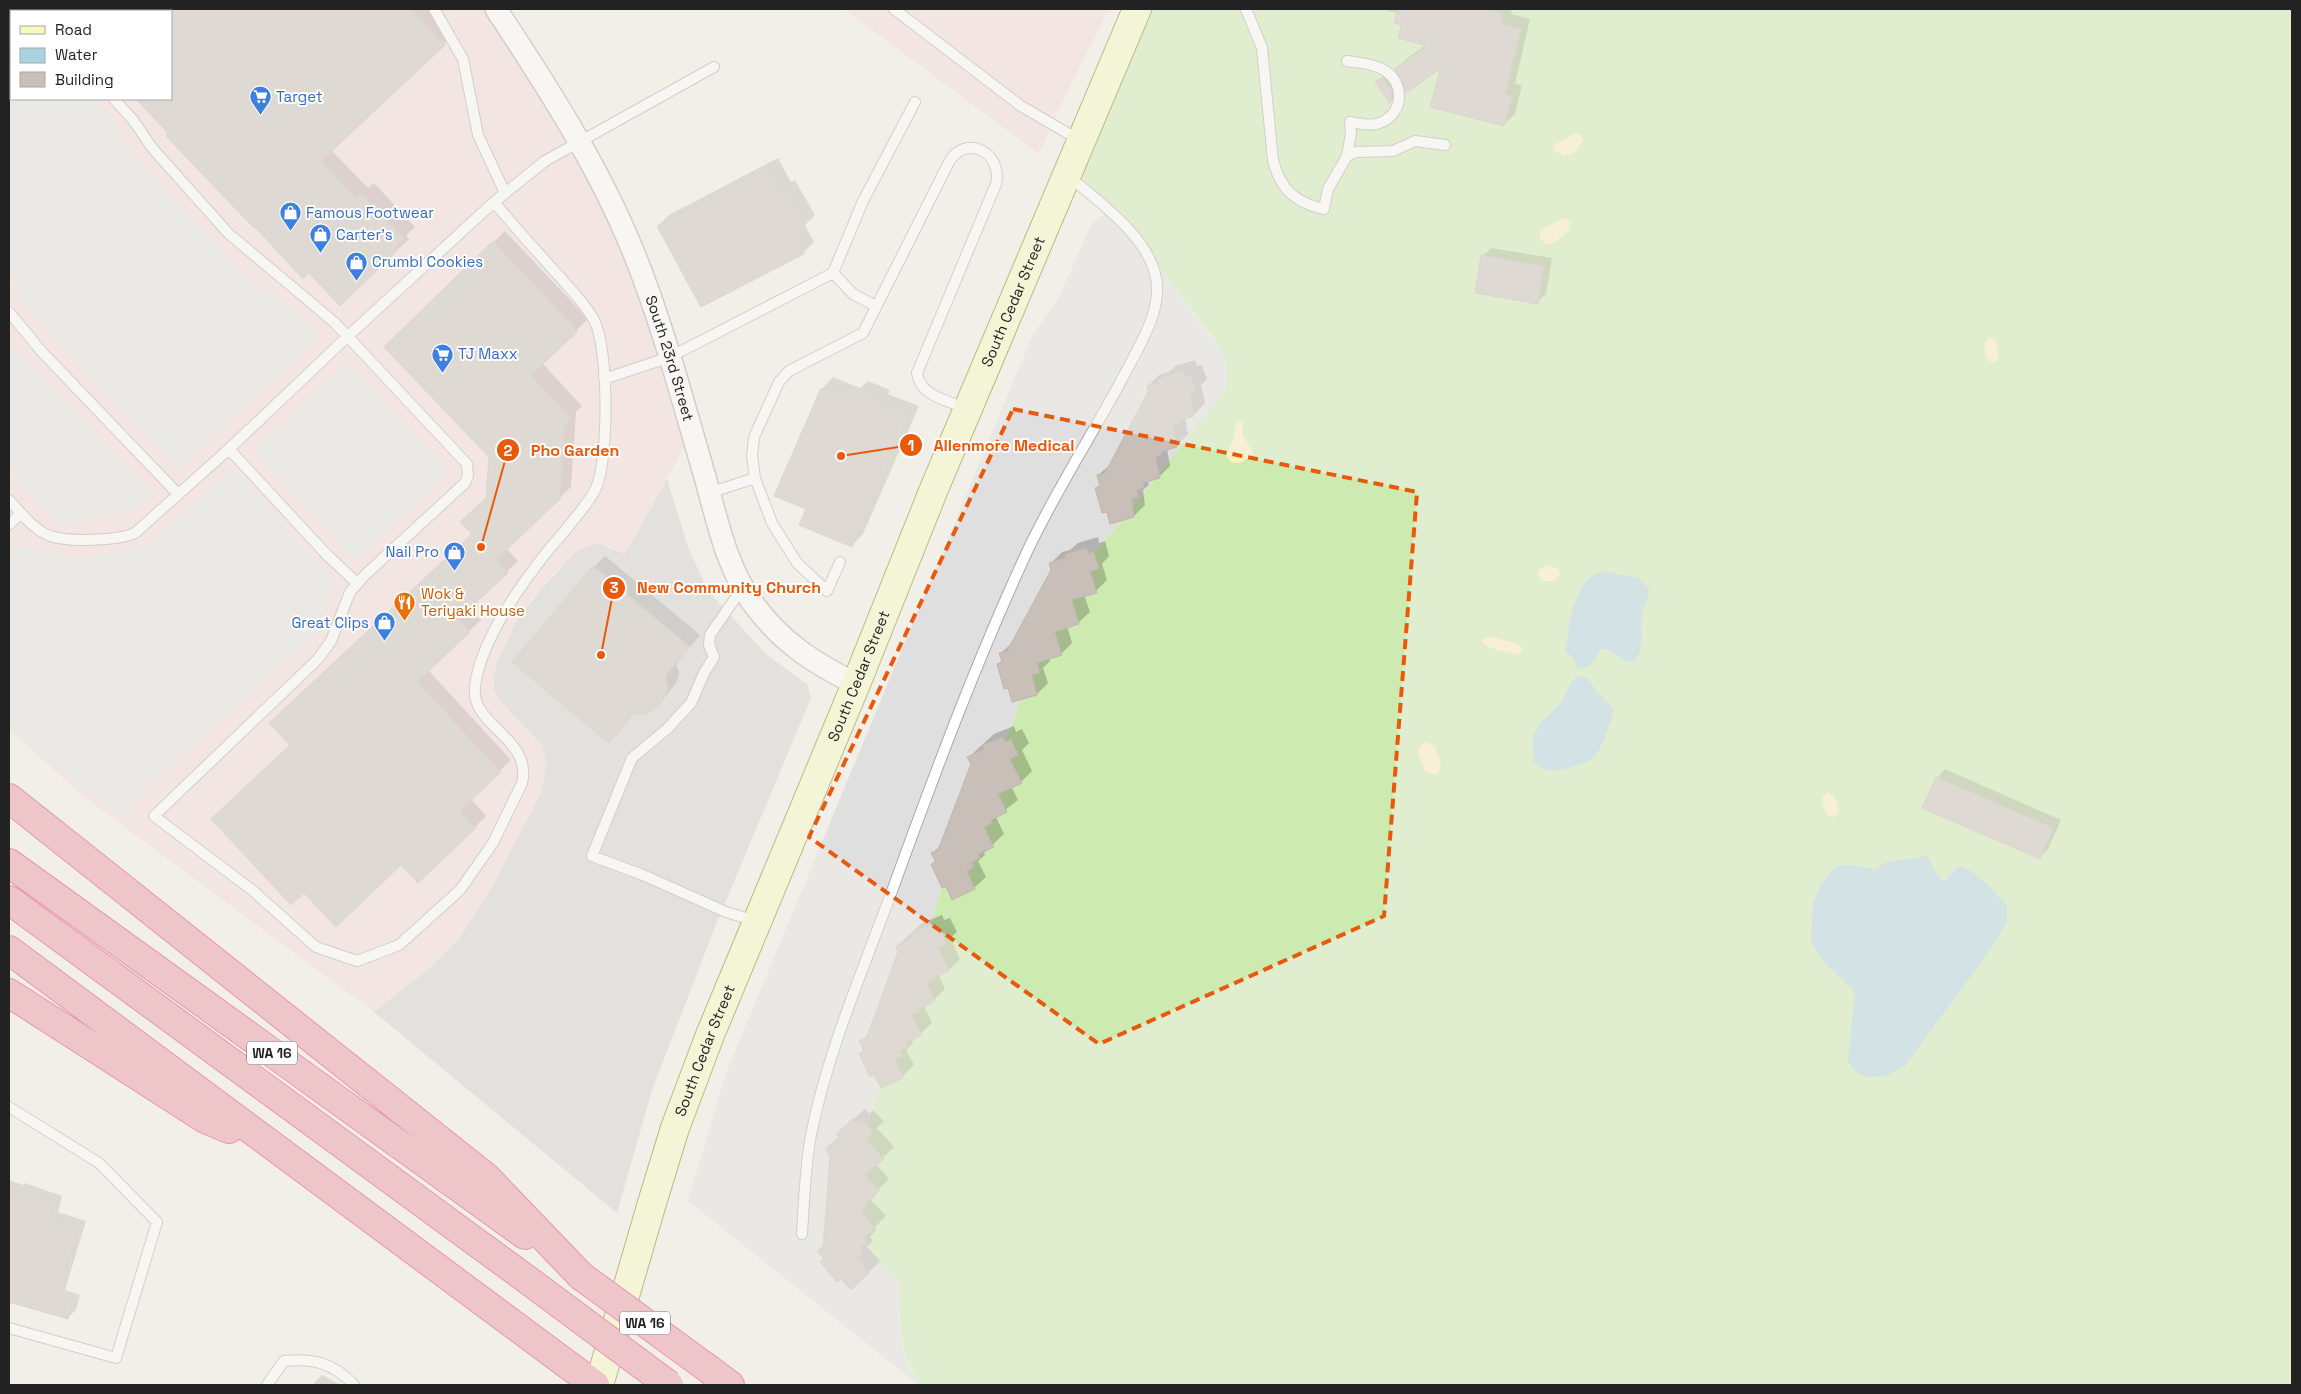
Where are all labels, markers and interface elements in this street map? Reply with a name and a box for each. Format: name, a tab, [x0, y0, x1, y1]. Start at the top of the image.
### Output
legend	[10, 10, 172, 100]
text: Road	[55, 20, 92, 39]
text: Water	[55, 45, 98, 64]
text: Building	[55, 70, 114, 89]
supermarket icon: Target	[248, 85, 272, 116]
place label: Target	[276, 87, 323, 106]
shop icon: Famous Footwear	[278, 201, 302, 232]
place label: Famous Footwear	[306, 203, 434, 222]
shop icon: Carter's	[308, 223, 332, 254]
place label: Carter's	[336, 225, 393, 244]
street label: South Cedar Street	[977, 233, 1049, 370]
shop icon: Crumbl Cookies	[344, 250, 368, 281]
place label: Crumbl Cookies	[372, 252, 483, 271]
street label: South 23rd Street	[642, 293, 698, 423]
supermarket icon: TJ Maxx	[430, 342, 454, 373]
place label: TJ Maxx	[458, 344, 518, 363]
callout: Allenmore Medical	[898, 430, 1085, 461]
callout: Pho Garden	[496, 435, 629, 466]
text: Allenmore Medical	[933, 435, 1075, 456]
text: 1	[908, 436, 914, 455]
text: Pho Garden	[531, 440, 619, 461]
text: 2	[504, 441, 513, 460]
shop icon: Nail Pro	[443, 540, 467, 571]
place label: Nail Pro	[386, 542, 439, 561]
callout: New Community Church	[602, 572, 831, 603]
text: New Community Church	[637, 577, 821, 598]
text: 3	[609, 578, 619, 597]
place label: Wok & Teriyaki House	[421, 584, 525, 620]
restaurant icon: Wok & Teriyaki House	[393, 591, 417, 622]
street label: South Cedar Street	[823, 607, 894, 744]
shop icon: Great Clips	[373, 611, 397, 642]
place label: Great Clips	[291, 613, 369, 632]
street label: South Cedar Street	[670, 982, 739, 1119]
road number: WA 16	[247, 1042, 297, 1064]
road number: WA 16	[620, 1312, 670, 1335]

